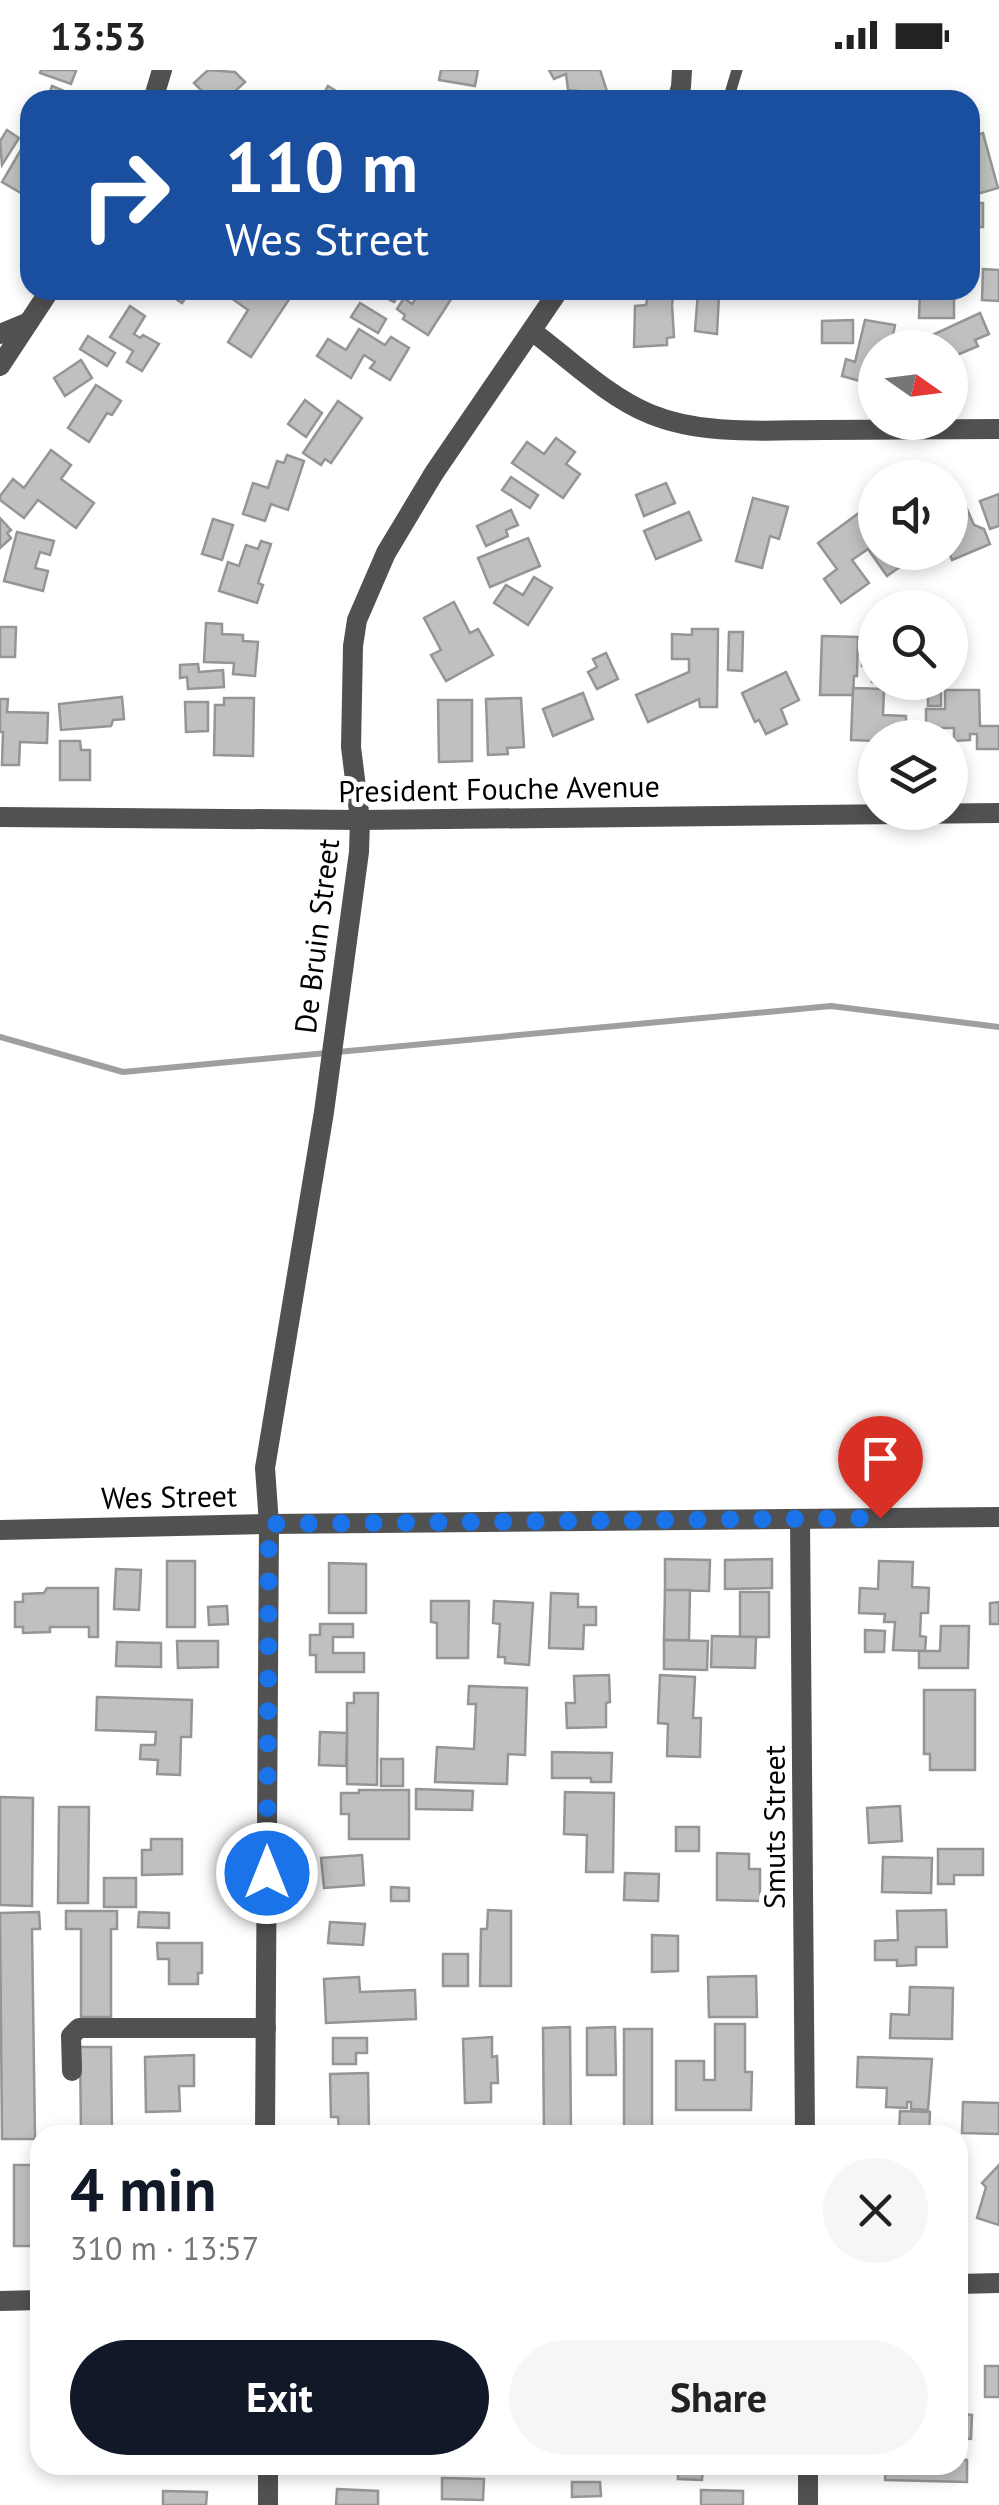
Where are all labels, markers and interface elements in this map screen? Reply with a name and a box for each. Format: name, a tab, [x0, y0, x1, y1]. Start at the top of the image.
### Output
text: 13:53	[50, 11, 146, 60]
text: 110 m	[225, 121, 418, 211]
icon: right	[60, 130, 190, 260]
text: Wes Street	[225, 209, 429, 267]
north arrow	[858, 330, 968, 440]
map controls	[858, 330, 968, 830]
button: sound	[858, 460, 968, 570]
button: search	[858, 590, 968, 700]
button: layers	[858, 720, 968, 830]
street label: President Fouche Avenue	[338, 766, 660, 810]
street label: De Bruin Street	[285, 836, 347, 1036]
pin	[838, 1416, 923, 1519]
icon: arrive	[853, 1431, 908, 1486]
street label: Wes Street	[101, 1475, 237, 1517]
street label: Smuts Street	[754, 1745, 793, 1909]
position arrow	[215, 1821, 319, 1925]
text: 4 min	[70, 2150, 216, 2228]
button: close	[823, 2158, 928, 2263]
text: 310 m · 13:57	[70, 2227, 259, 2269]
button: Exit	[70, 2340, 489, 2455]
button: Share	[509, 2340, 928, 2455]

